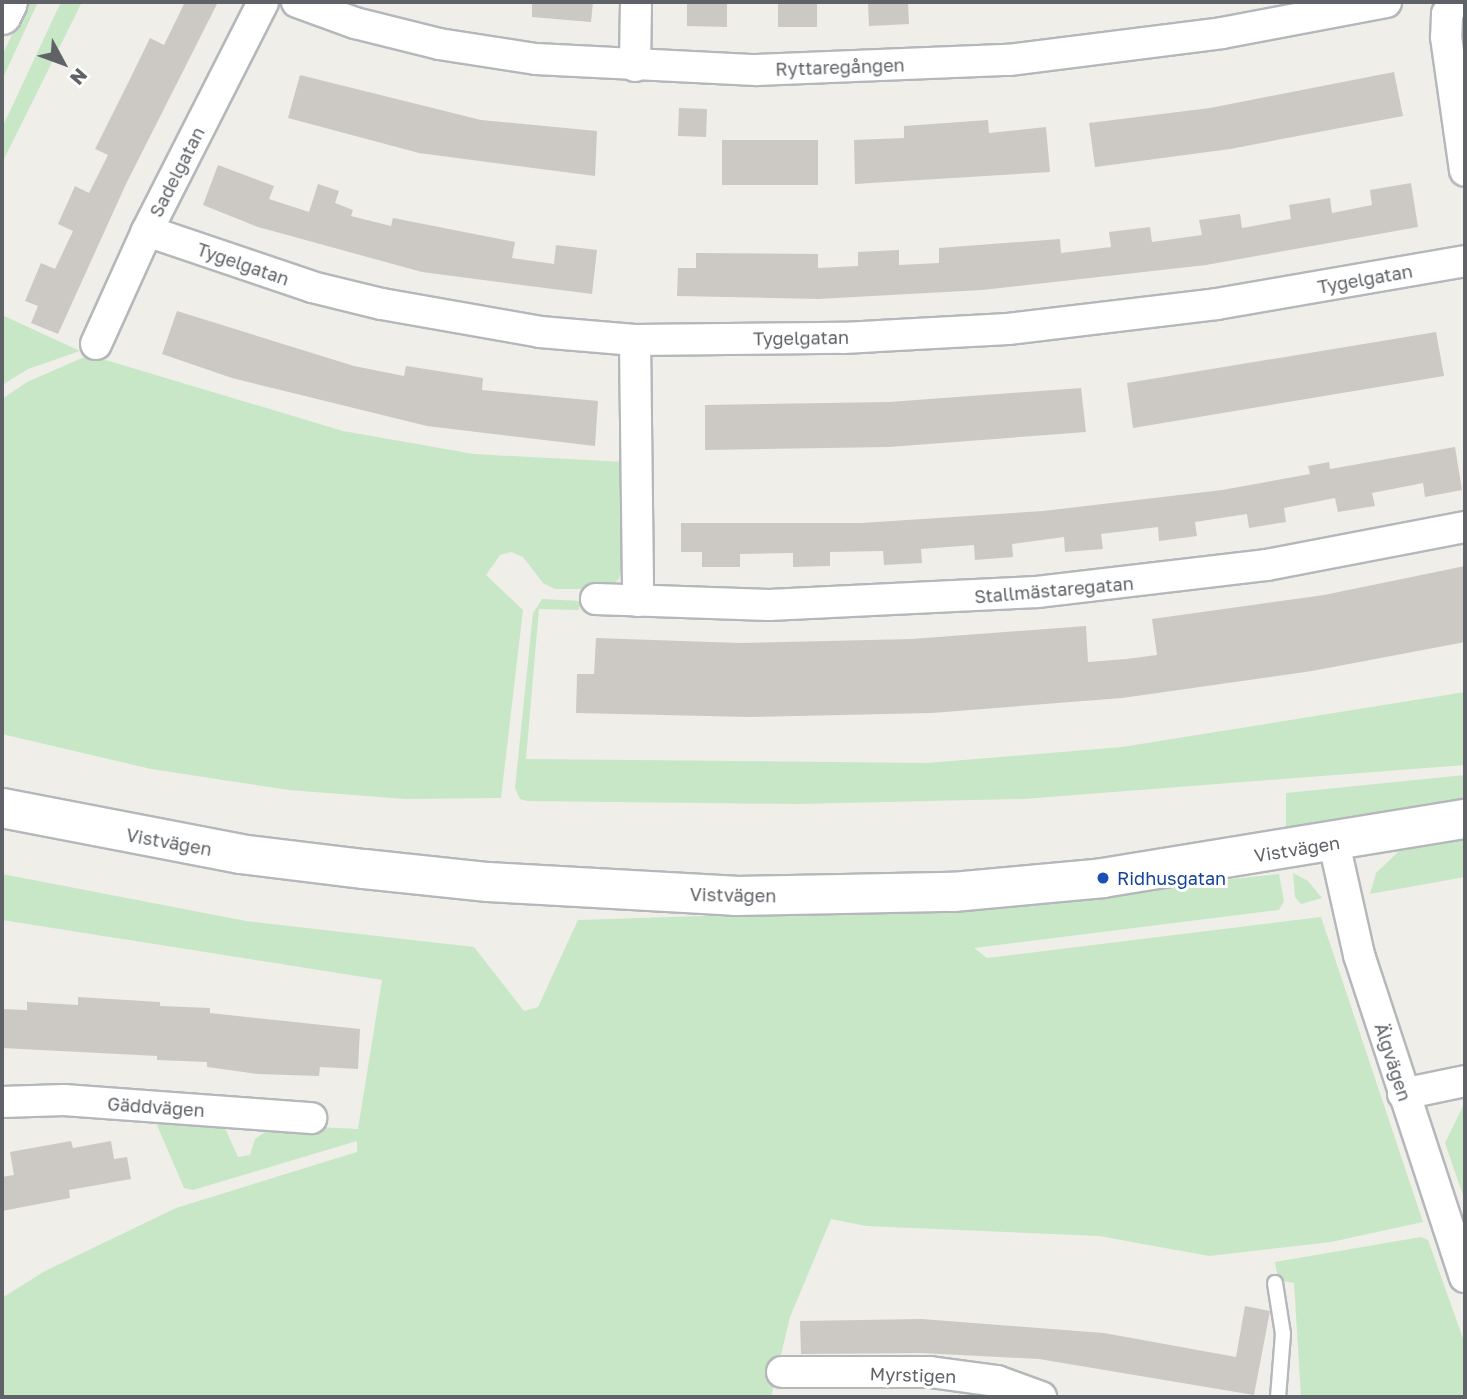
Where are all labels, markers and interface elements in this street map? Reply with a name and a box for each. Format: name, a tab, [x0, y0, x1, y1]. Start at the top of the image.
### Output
north arrow	[28, 28, 98, 98]
street label: Ryttaregången	[775, 54, 905, 80]
text: N	[66, 64, 93, 90]
street label: Sadelgatan	[145, 123, 209, 221]
street label: Tygelgatan	[194, 238, 292, 290]
street label: Tygelgatan	[1316, 260, 1414, 298]
street label: Tygelgatan	[753, 326, 849, 350]
street label: Stallmästaregatan	[973, 572, 1135, 608]
street label: Vistvägen	[125, 824, 213, 860]
street label: Vistvägen	[1253, 832, 1341, 866]
place label: Ridhusgatan	[1117, 867, 1226, 889]
marker: Ridhusgatan	[1095, 870, 1111, 886]
street label: Vistvägen	[690, 883, 776, 907]
street label: Älgvägen	[1370, 1020, 1416, 1104]
street label: Gäddvägen	[107, 1093, 205, 1121]
street label: Myrstigen	[869, 1363, 957, 1387]

